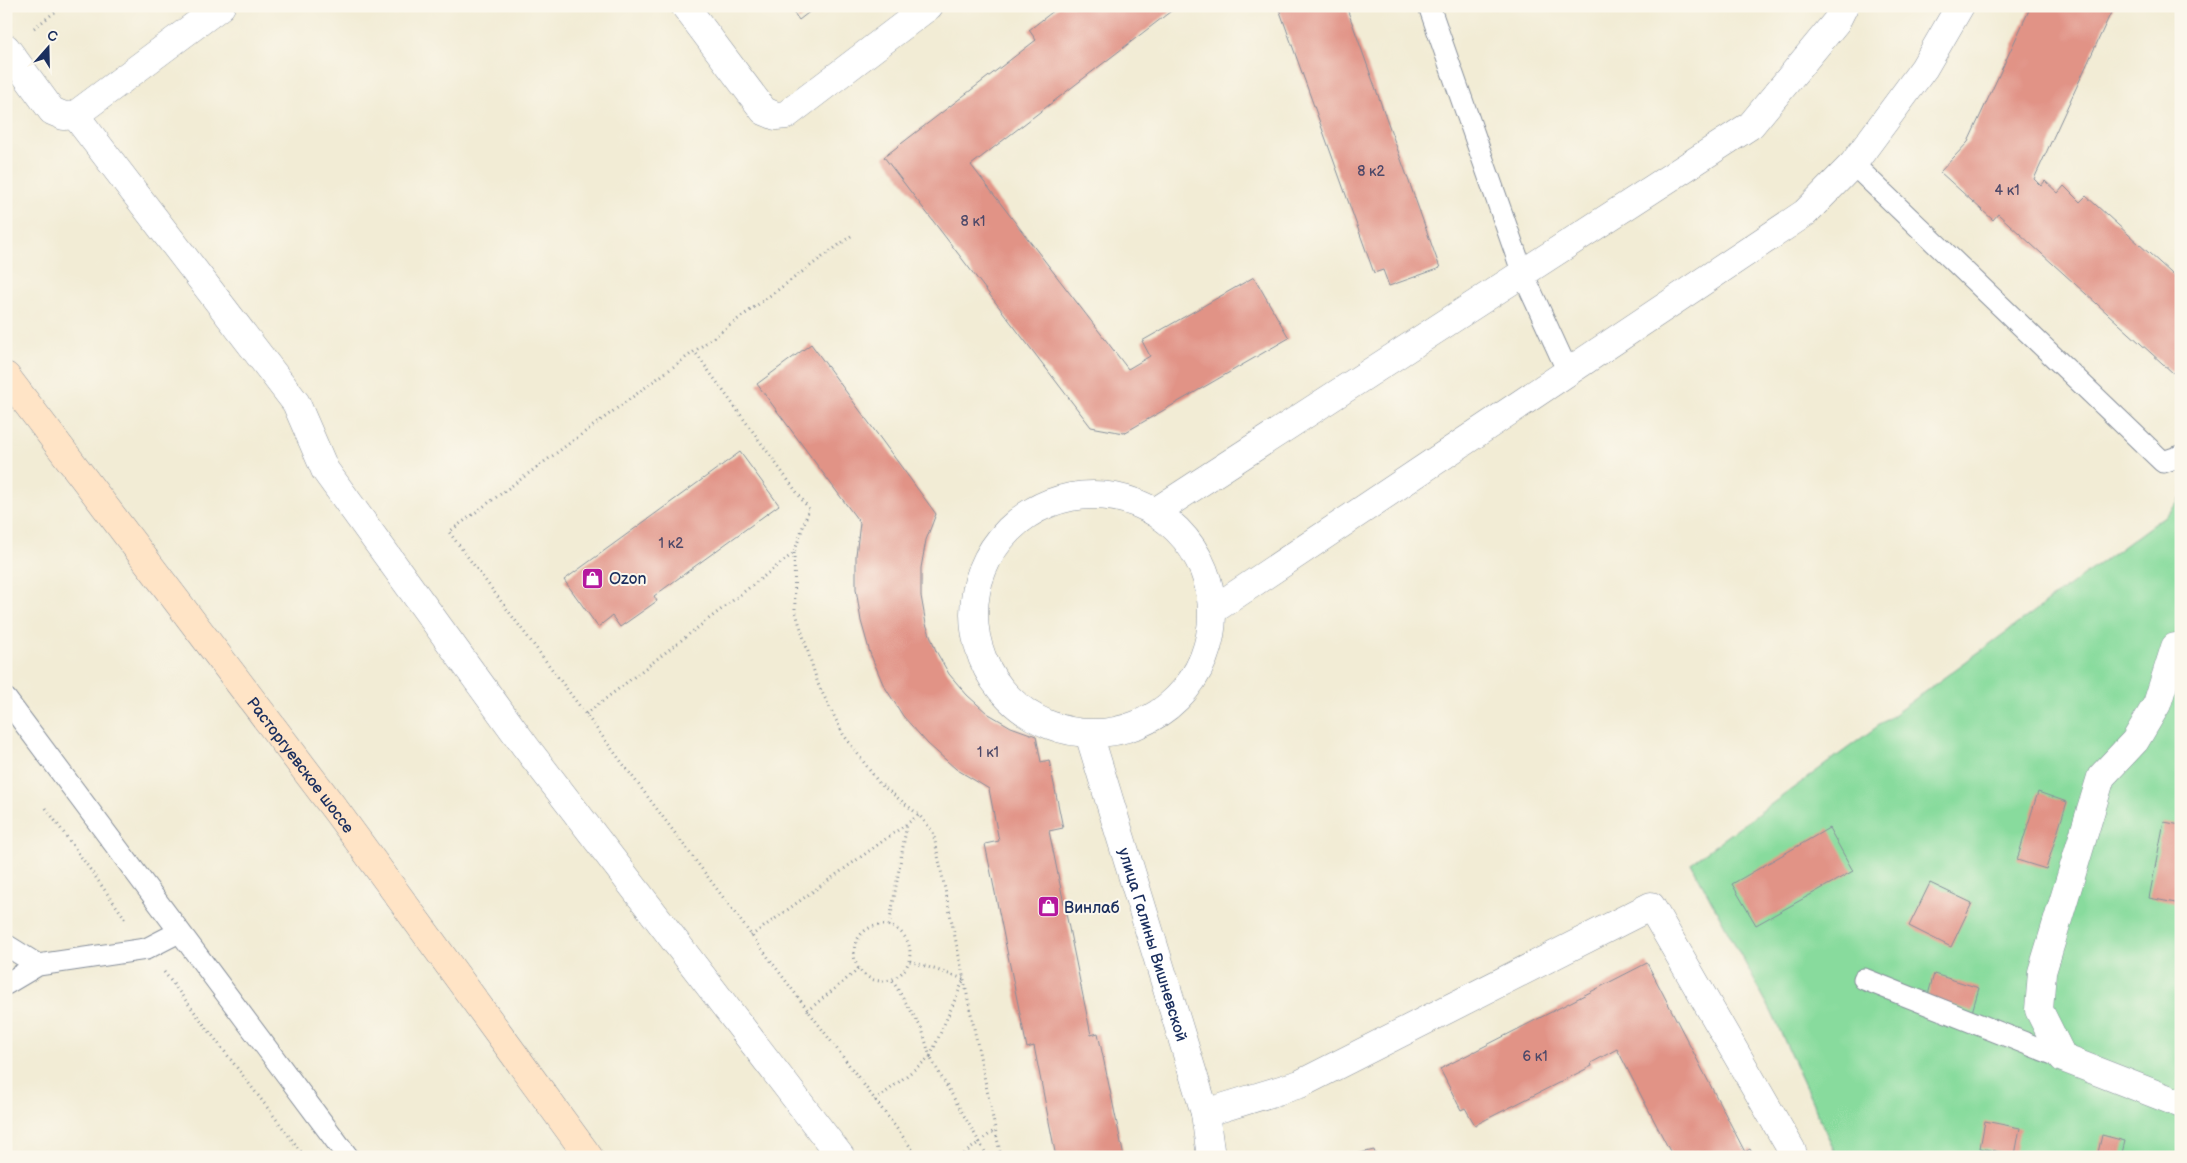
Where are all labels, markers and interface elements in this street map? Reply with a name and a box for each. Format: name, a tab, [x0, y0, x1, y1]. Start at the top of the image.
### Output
north arrow	[22, 22, 72, 72]
text: С	[45, 27, 60, 46]
house number: 8 к2	[1357, 163, 1386, 180]
house number: 4 к1	[1994, 182, 2020, 199]
house number: 8 к1	[961, 213, 985, 230]
house number: 1 к2	[659, 535, 684, 552]
shop icon: Ozon	[581, 566, 605, 590]
place label: Ozon	[609, 570, 647, 589]
street label: Расторгуевское шоссе	[242, 694, 357, 838]
house number: 1 к1	[977, 744, 999, 761]
street label: улица Галины Вишневской	[1113, 846, 1190, 1044]
shop icon: Винлаб	[1036, 895, 1060, 919]
place label: Винлаб	[1064, 899, 1120, 918]
house number: 6 к1	[1522, 1048, 1548, 1065]

